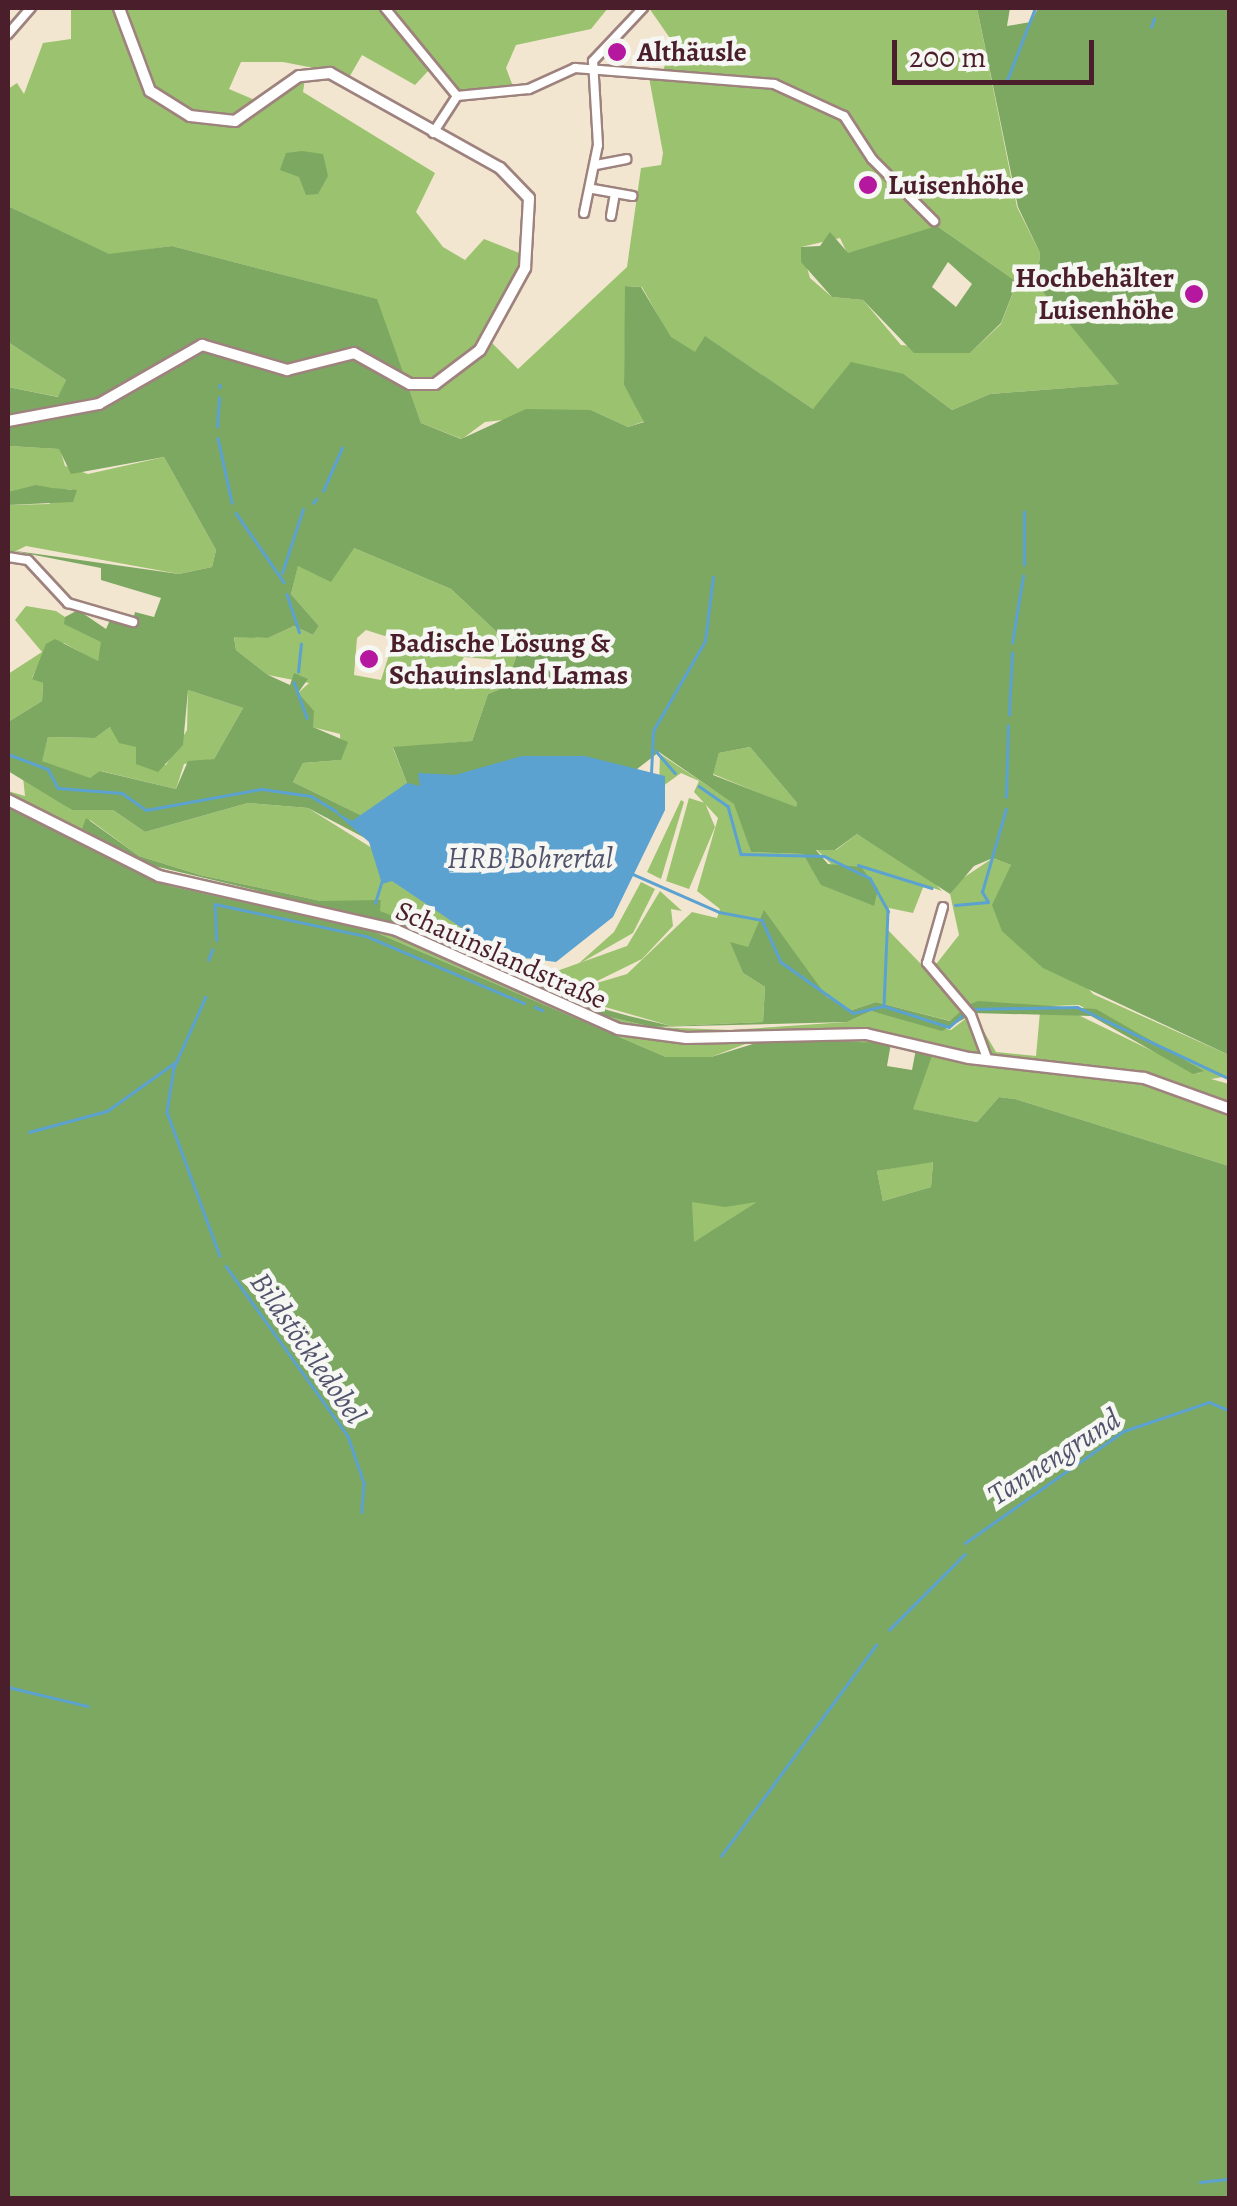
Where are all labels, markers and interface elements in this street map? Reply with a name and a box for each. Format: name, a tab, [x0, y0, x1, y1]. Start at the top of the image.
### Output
scale bar	[897, 20, 1100, 82]
place label: Althäusle	[637, 35, 747, 69]
text: 200 m	[909, 37, 986, 77]
marker: Althäusle	[606, 41, 628, 63]
place label: Luisenhöhe	[888, 168, 1024, 202]
marker: Luisenhöhe	[857, 174, 879, 196]
place label: Hochbehälter Luisenhöhe	[1015, 261, 1174, 327]
marker: Hochbehälter Luisenhöhe	[1183, 283, 1205, 305]
place label: Badische Lösung & Schauinsland Lamas	[389, 626, 628, 692]
marker: Badische Lösung & Schauinsland Lamas	[358, 648, 380, 670]
water label: HRB Bohrertal	[447, 840, 613, 876]
street label: Schauinslandstraße	[390, 893, 612, 1017]
water label: Bildstöckledobel	[243, 1265, 373, 1431]
water label: Tannengrund	[981, 1401, 1127, 1513]

